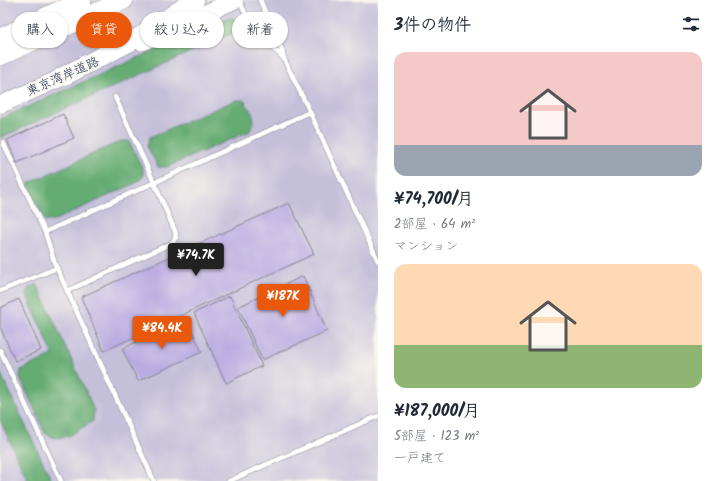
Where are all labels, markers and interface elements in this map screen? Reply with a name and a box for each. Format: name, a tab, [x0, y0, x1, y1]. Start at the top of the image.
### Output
chip: 購入	[12, 12, 68, 48]
chip: 賃貸	[76, 12, 132, 48]
chip: 絞り込み	[140, 12, 224, 48]
chip: 新着	[232, 12, 288, 48]
text: 3件の物件	[394, 12, 471, 39]
icon: filters	[680, 13, 702, 35]
street label: 東京湾岸道路	[23, 52, 103, 102]
icon: home	[512, 78, 584, 150]
text: ¥74,700/月	[394, 186, 473, 213]
text: 2部屋 · 64 m²	[394, 214, 475, 235]
text: マンション	[394, 236, 458, 257]
pin: ¥74.7K	[163, 243, 229, 277]
text: ¥74.7K	[177, 245, 215, 266]
pin: ¥187K	[255, 284, 311, 318]
text: ¥187K	[266, 286, 300, 307]
icon: home	[512, 290, 584, 362]
pin: ¥84.4K	[129, 316, 195, 350]
text: ¥84.4K	[142, 318, 182, 339]
text: ¥187,000/月	[394, 398, 480, 425]
text: 5部屋 · 123 m²	[394, 426, 479, 447]
text: 一戸建て	[394, 448, 446, 469]

